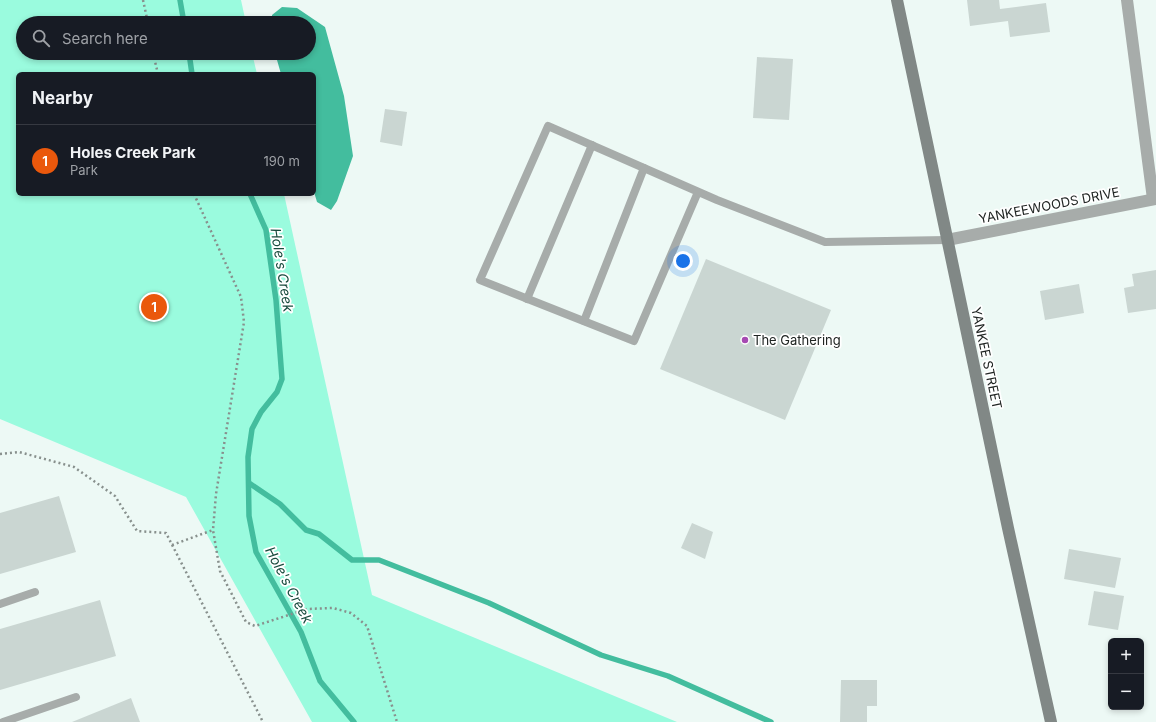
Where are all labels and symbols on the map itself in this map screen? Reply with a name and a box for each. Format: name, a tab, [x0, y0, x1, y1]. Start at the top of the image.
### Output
street label: YANKEEWOODS DRIVE	[977, 183, 1121, 227]
water label: Hole's Creek	[267, 227, 298, 313]
your location	[673, 251, 693, 271]
pin: 1	[141, 292, 167, 322]
street label: YANKEE STREET	[968, 306, 1006, 410]
place label: The Gathering	[753, 332, 841, 348]
marker: The Gathering	[740, 335, 750, 345]
water label: Hole's Creek	[262, 543, 317, 626]

